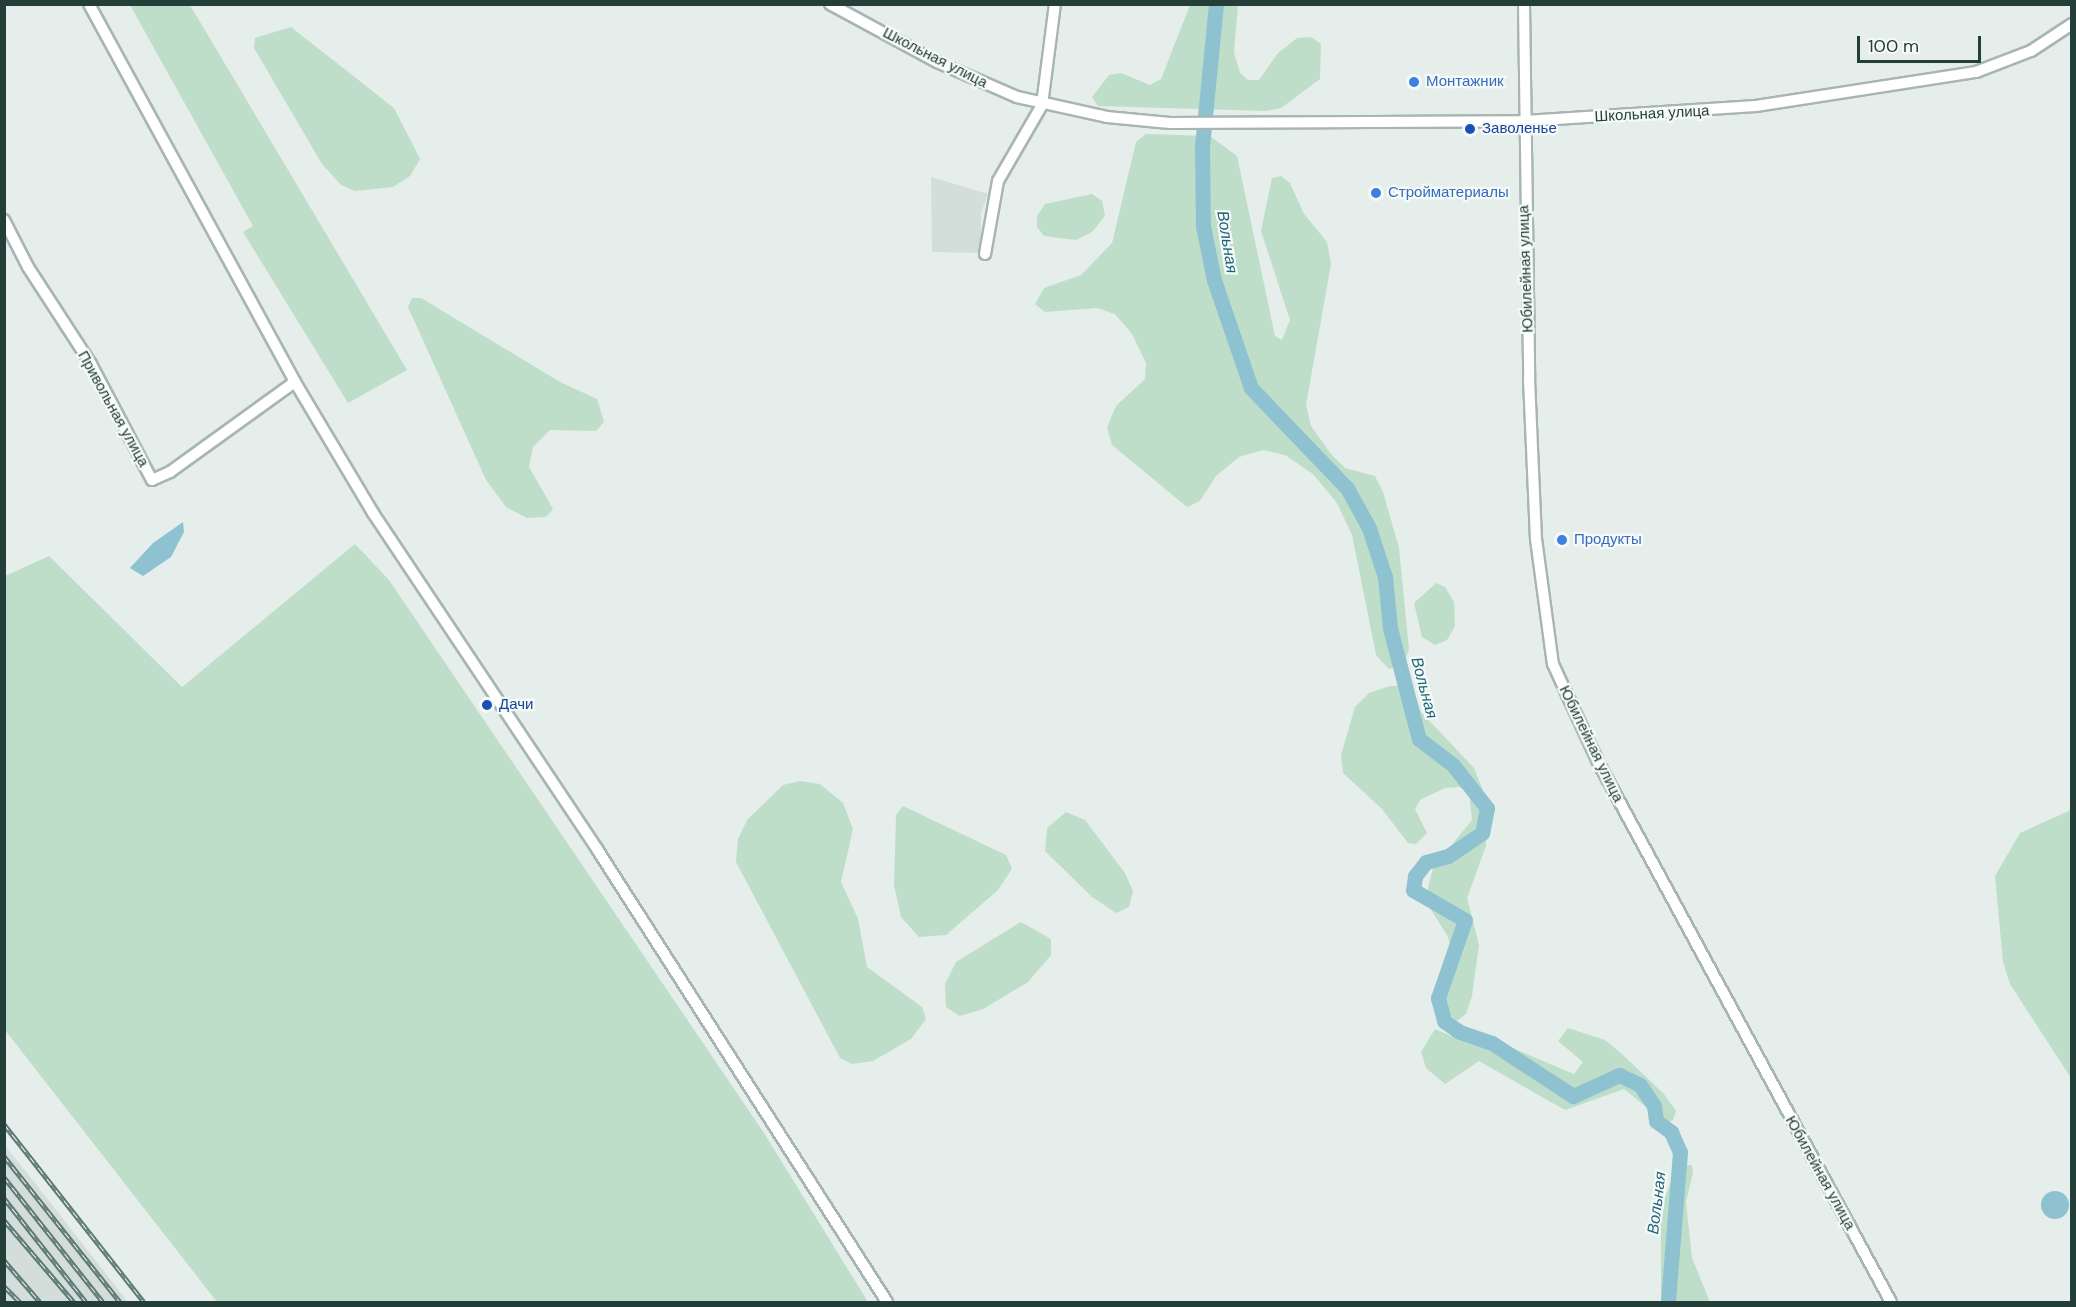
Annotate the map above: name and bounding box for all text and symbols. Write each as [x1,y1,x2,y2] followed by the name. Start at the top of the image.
[880,24,990,92] street label: Школьная улица
[1860,24,1984,62] scale bar
[1868,34,1919,58] text: 100 m
[1426,73,1504,91] place label: Монтажник
[1407,75,1421,89] marker: Монтажник
[1594,102,1710,126] street label: Школьная улица
[1482,120,1557,138] place label: Заволенье
[1463,122,1477,136] marker: Заволенье
[1388,184,1509,202] place label: Стройматериалы
[1369,186,1383,200] marker: Стройматериалы
[1515,205,1537,333] street label: Юбилейная улица
[1213,209,1241,275] water label: Вольная
[74,348,152,470] street label: Привольная улица
[1574,531,1642,549] place label: Продукты
[1555,533,1569,547] marker: Продукты
[1407,655,1441,721] water label: Вольная
[1555,683,1627,805] street label: Юбилейная улица
[499,696,533,714] place label: Дачи
[480,698,494,712] marker: Дачи
[1781,1113,1859,1233] street label: Юбилейная улица
[1644,1171,1670,1235] water label: Вольная

